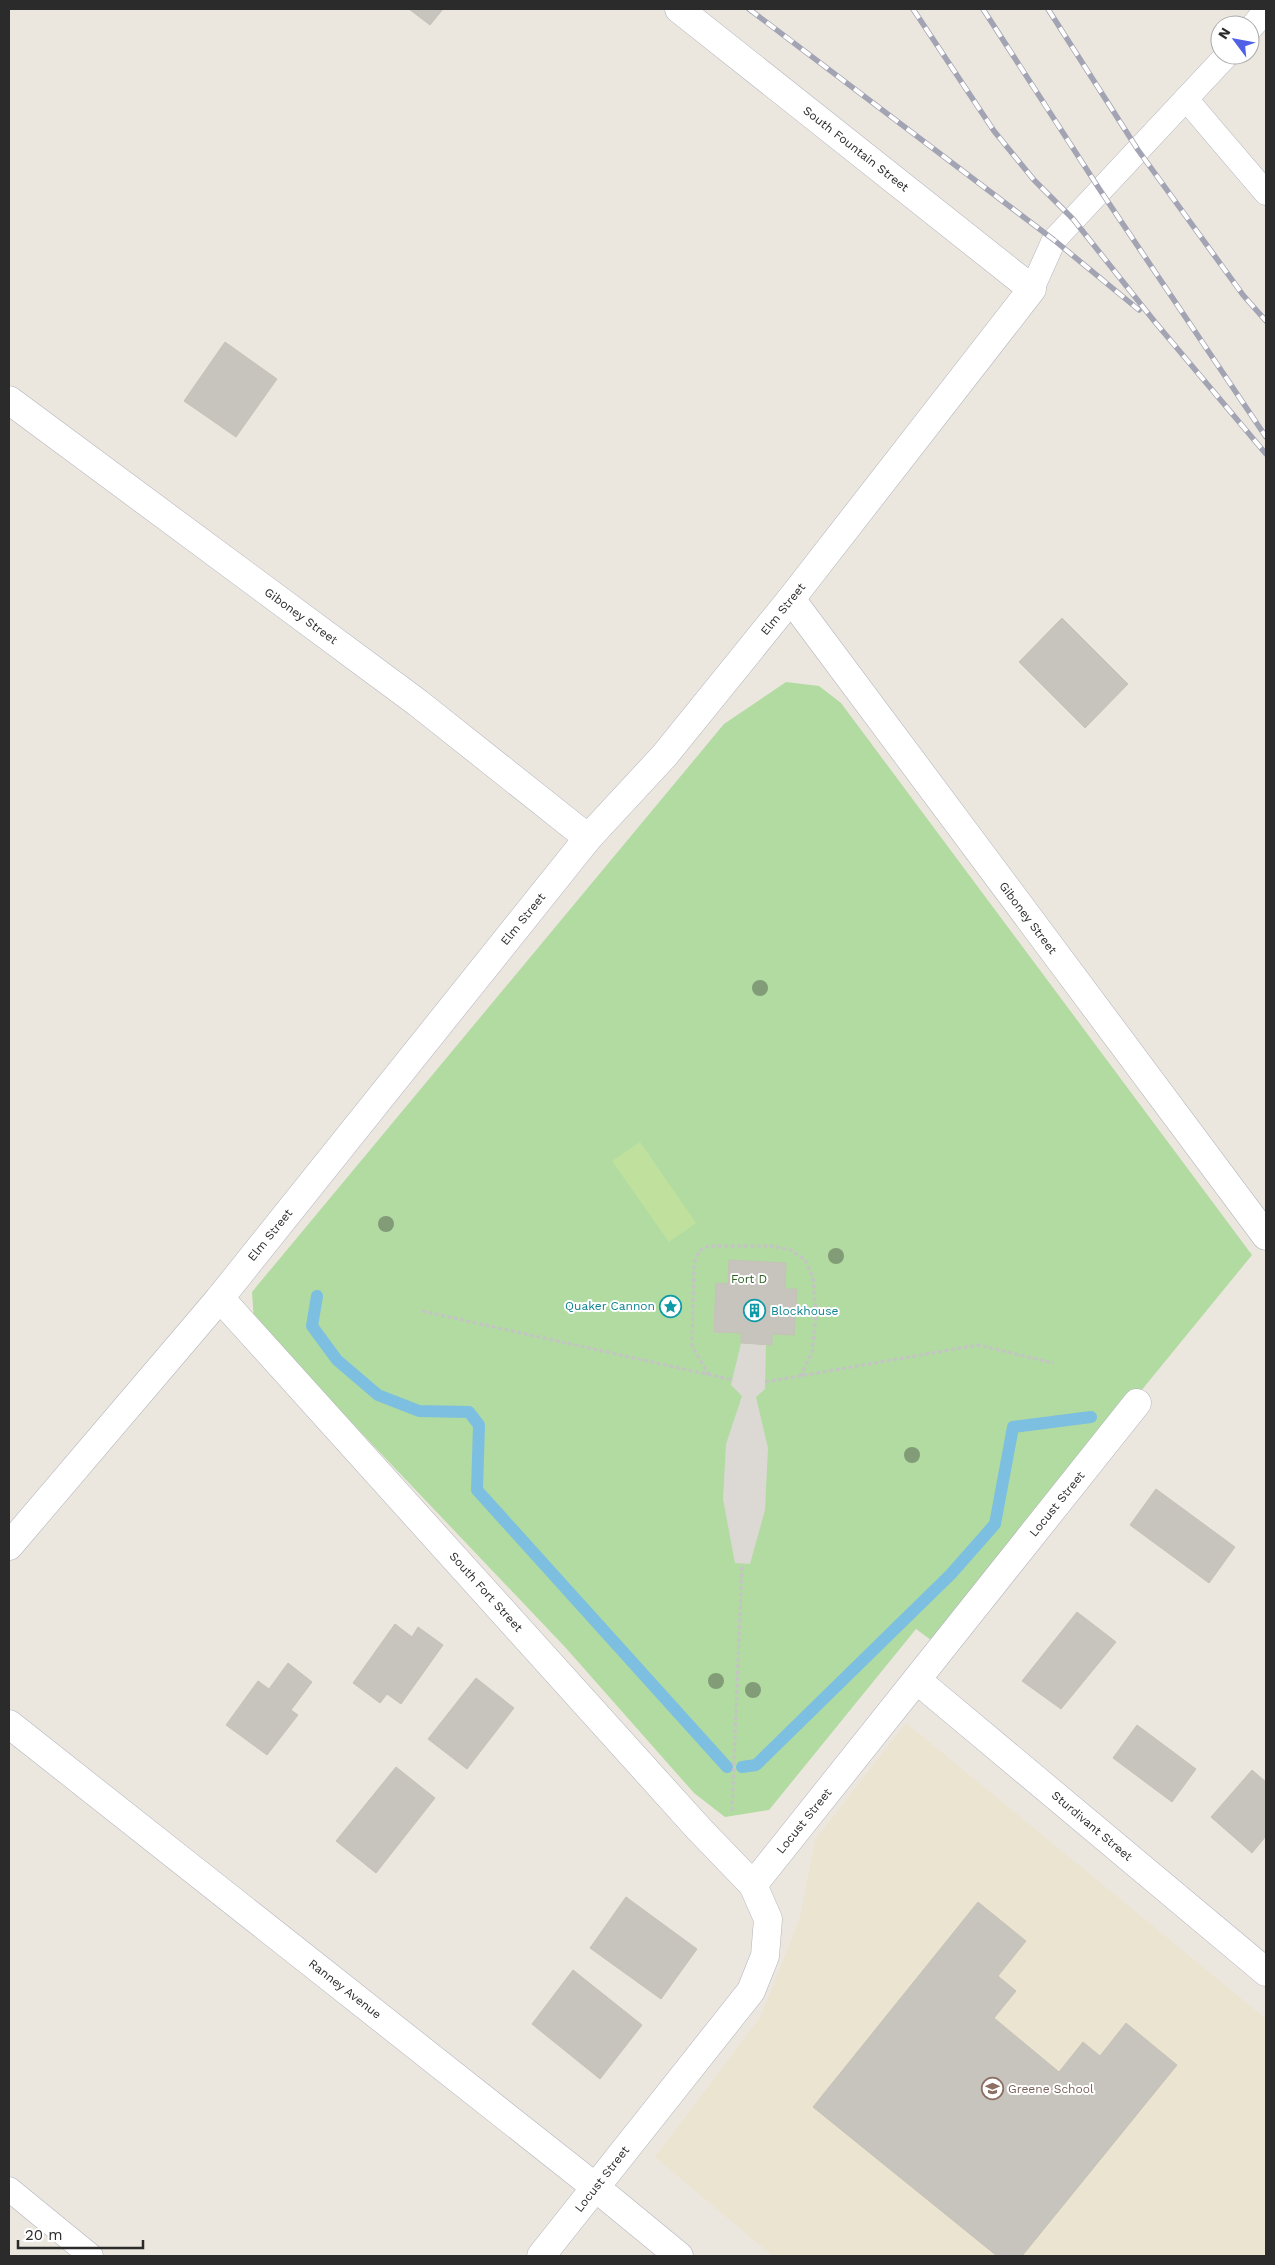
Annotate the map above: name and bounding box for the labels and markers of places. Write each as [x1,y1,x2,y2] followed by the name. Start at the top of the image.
[659,1294,683,1318] place icon: Quaker Cannon
[565,1299,655,1313] place label: Quaker Cannon
[743,1299,767,1323] building icon: Blockhouse
[771,1304,839,1318] place label: Blockhouse
[980,2077,1004,2101] school or university icon: Greene School
[1008,2082,1094,2096] place label: Greene School

